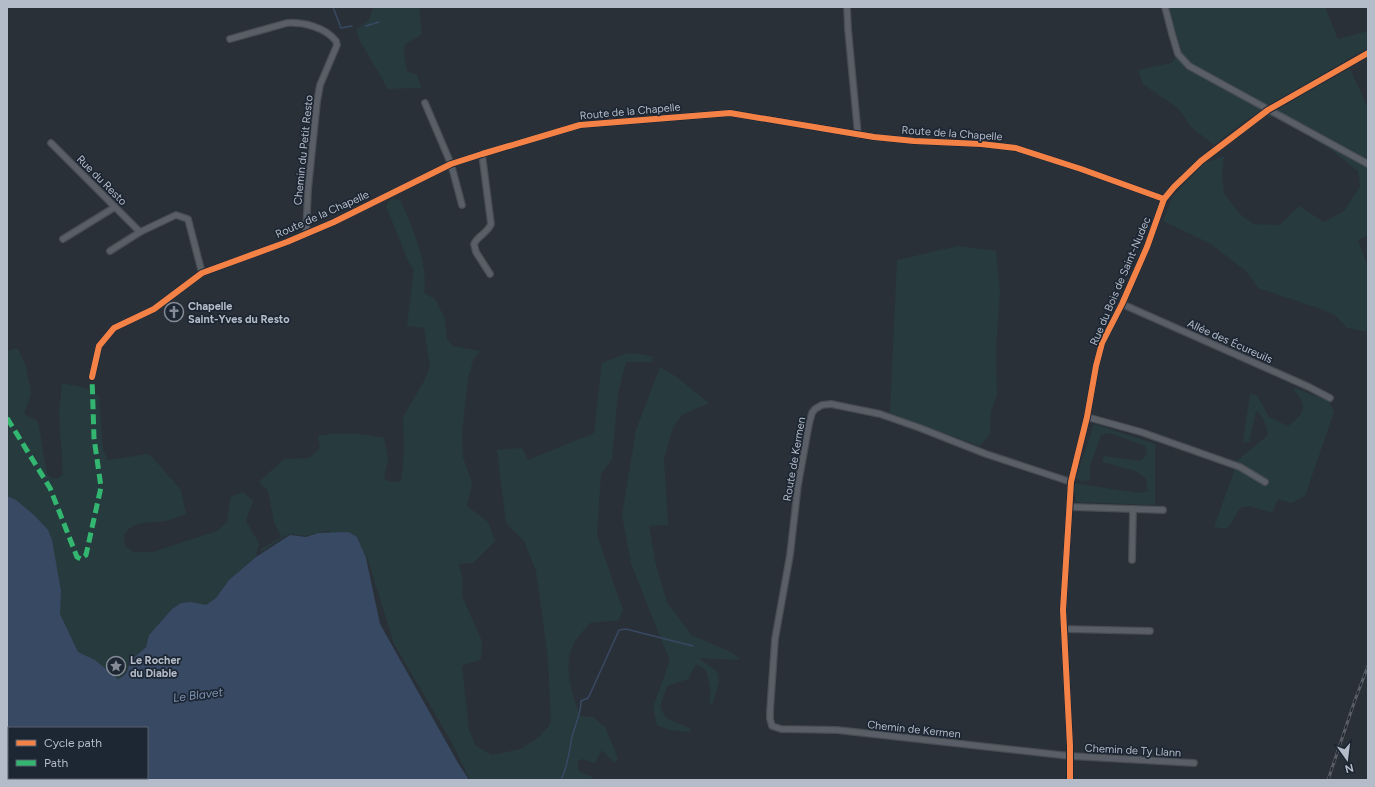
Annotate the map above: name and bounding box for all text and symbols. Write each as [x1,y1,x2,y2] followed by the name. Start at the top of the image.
[291,94,316,206] street label: Chemin du Petit Resto
[579,101,681,122] street label: Route de la Chapelle
[901,123,1003,144] street label: Route de la Chapelle
[74,153,129,208] street label: Rue du Resto
[273,188,371,241] street label: Route de la Chapelle
[1087,215,1154,348] street label: Rue du Bois de Saint-Nudec
[188,300,290,326] place label: Chapelle Saint-Yves du Resto
[163,301,185,323] church icon: Chapelle Saint-Yves du Resto
[1185,317,1274,366] street label: Allée des Écureuils
[781,416,808,502] street label: Route de Kermen
[130,654,181,680] place label: Le Rocher du Diable
[105,655,127,677] place icon: Le Rocher du Diable
[172,685,224,705] water label: Le Blavet
[867,718,961,741] street label: Chemin de Kermen
[8,727,148,779] legend
[44,736,102,750] text: Cycle path
[1327,739,1367,779] north arrow
[1084,741,1181,760] street label: Chemin de Ty Llann
[44,756,68,770] text: Path
[1344,761,1355,776] text: N

